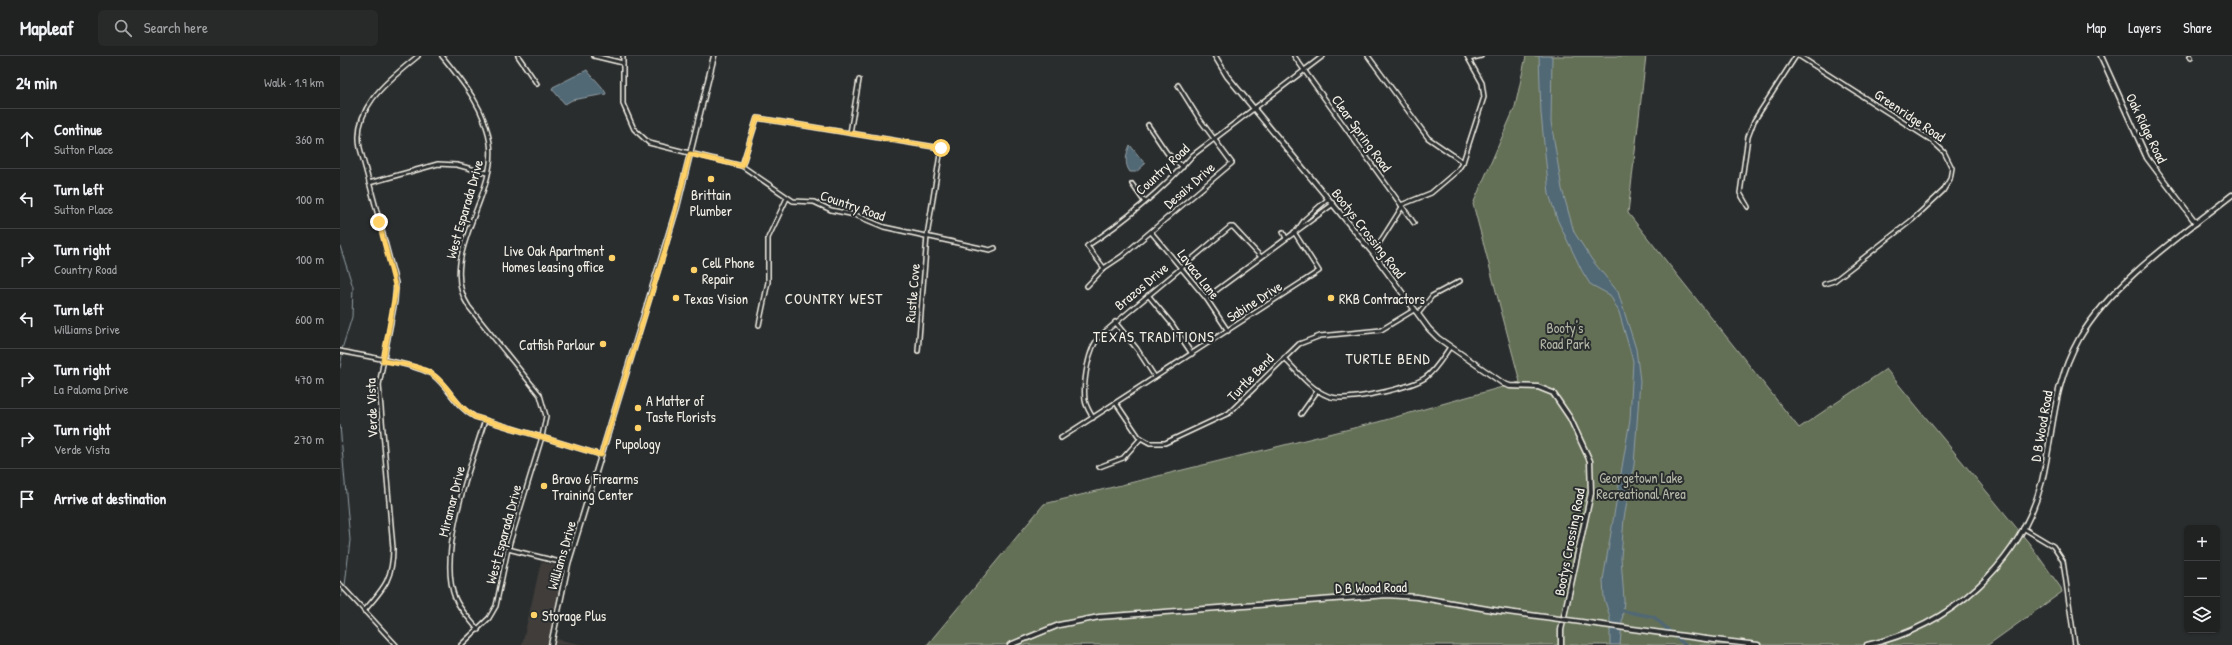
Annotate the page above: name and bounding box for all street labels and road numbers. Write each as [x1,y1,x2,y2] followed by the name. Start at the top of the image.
[1870,84,1950,147] street label: Greenridge Road
[2121,90,2172,167] street label: Oak Ridge Road
[1327,91,1397,176] street label: Clear Spring Road
[1131,139,1194,200] street label: Country Road
[441,157,488,261] street label: West Esparada Drive
[1159,157,1219,213] street label: Desaix Drive
[1327,184,1410,283] street label: Bootys Crossing Road
[818,185,889,226] street label: Country Road
[1173,245,1225,303] street label: Lavaca Lane
[1110,258,1172,314] street label: Brazos Drive
[900,262,924,323] street label: Rustle Cove
[1223,276,1286,326] street label: Sabine Drive
[1223,349,1278,405] street label: Turtle Bend
[360,377,382,438] street label: Verde Vista
[2025,389,2057,463] street label: D B Wood Road
[433,463,469,538] street label: Miramar Drive
[481,482,526,586] street label: West Esparada Drive
[1549,486,1590,598] street label: Bootys Crossing Road
[542,518,580,592] street label: Williams Drive
[1335,577,1408,597] street label: D B Wood Road

